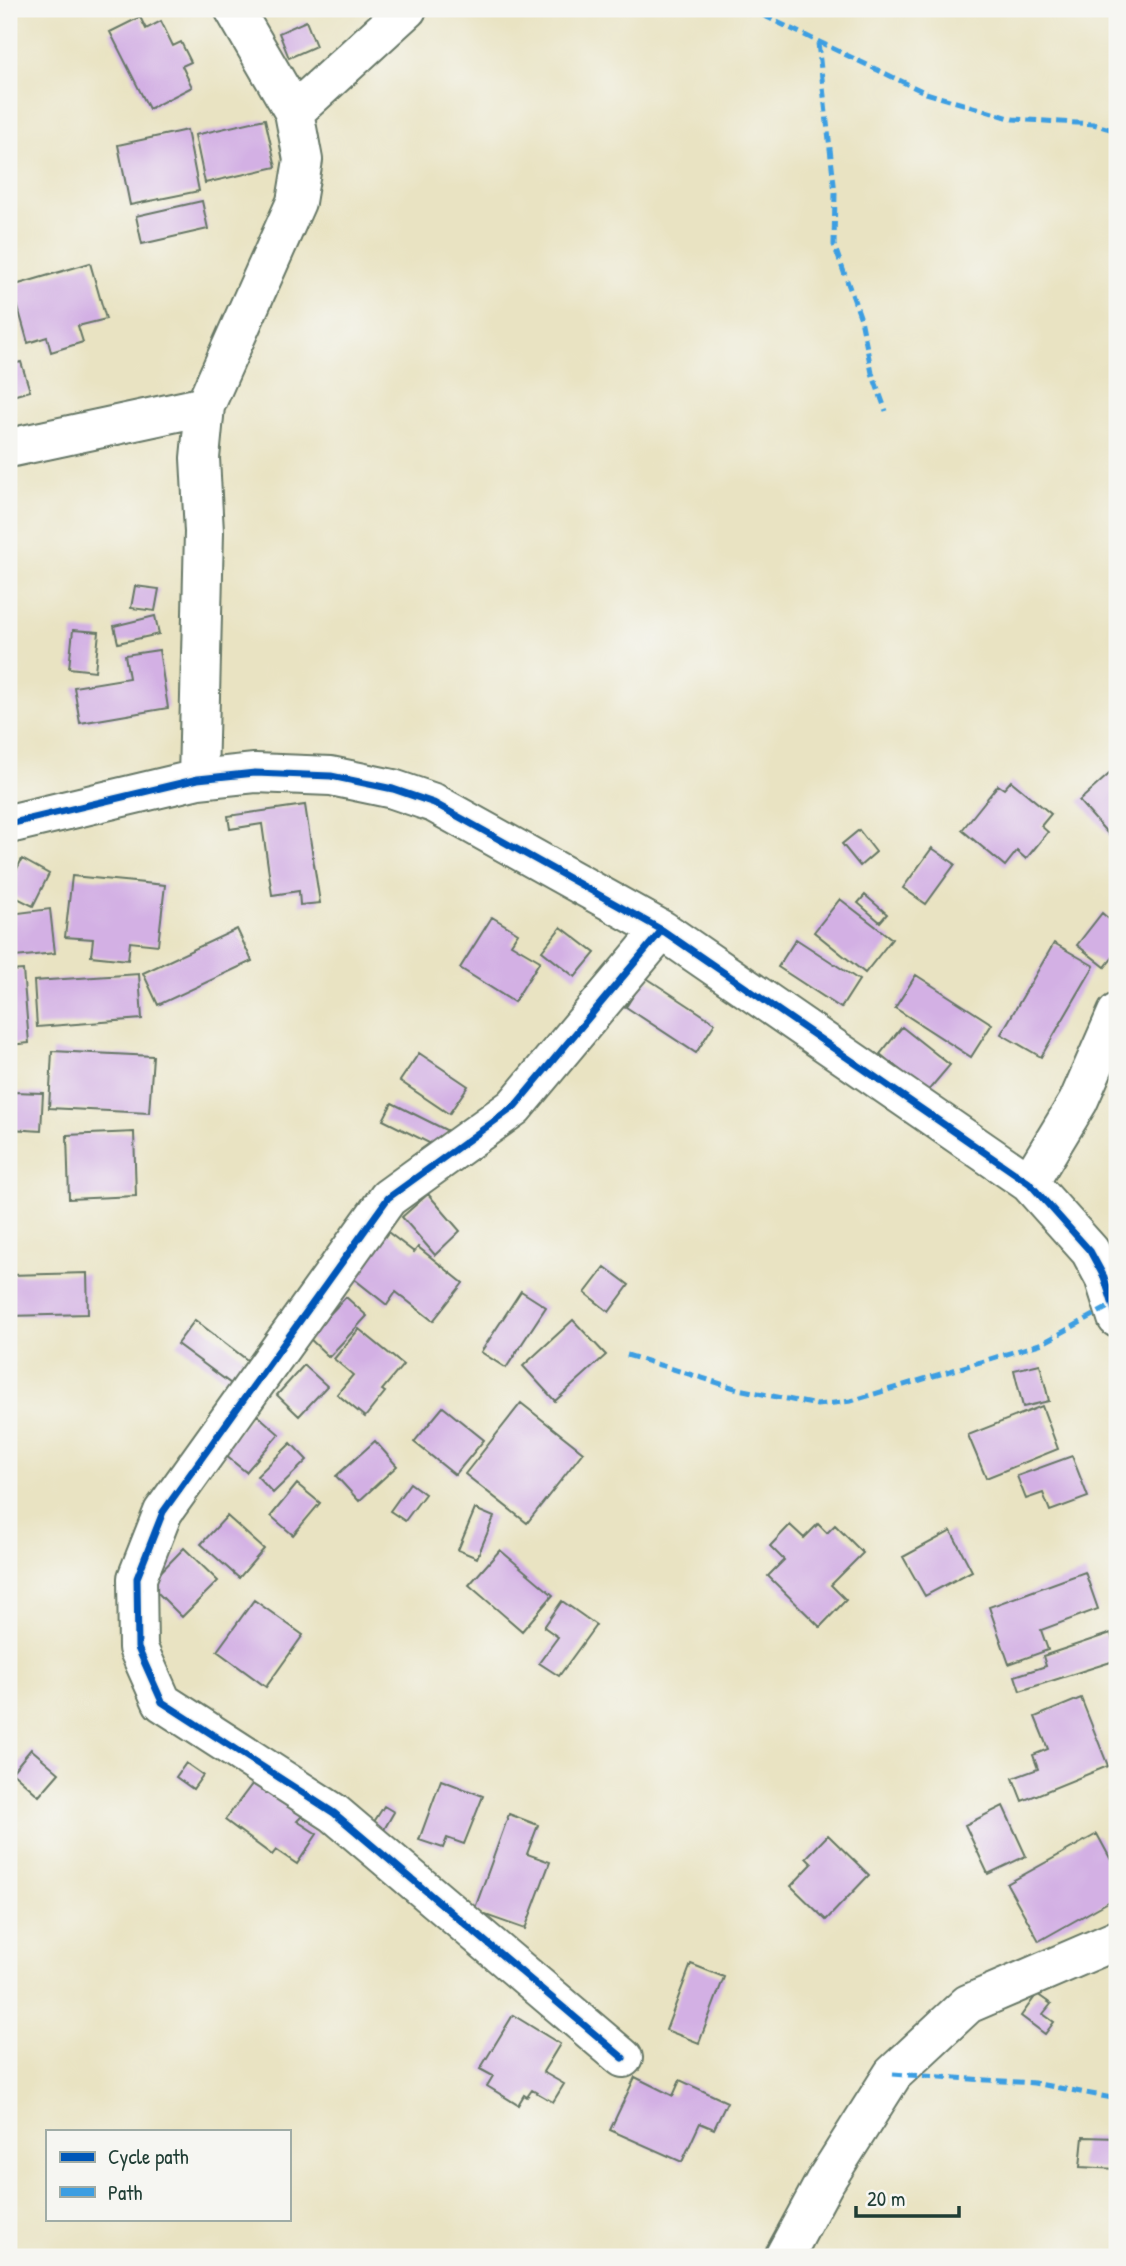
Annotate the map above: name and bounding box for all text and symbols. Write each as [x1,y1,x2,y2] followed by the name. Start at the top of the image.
[46,2130,290,2220] legend
[108,2142,189,2171] text: Cycle path
[856,2175,960,2219] scale bar
[108,2178,143,2207] text: Path
[867,2184,905,2213] text: 20 m

